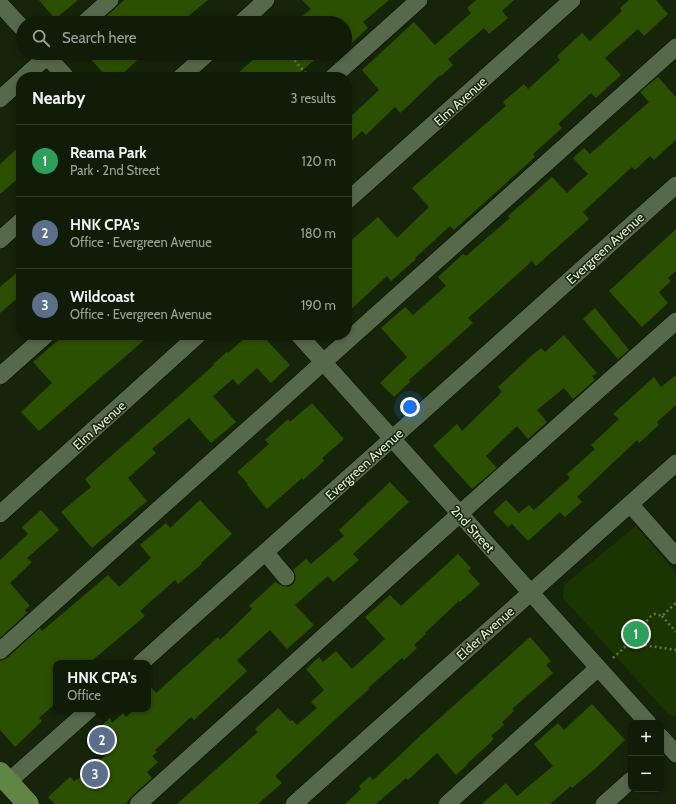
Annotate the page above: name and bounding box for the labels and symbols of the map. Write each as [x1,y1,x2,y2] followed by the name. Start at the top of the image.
[430,73,490,129] street label: Elm Avenue
[563,209,647,287] street label: Evergreen Avenue
[69,397,129,453] street label: Elm Avenue
[400,397,420,417] your location
[322,425,406,503] street label: Evergreen Avenue
[448,502,499,556] street label: 2nd Street
[453,603,517,663] street label: Elder Avenue
[623,619,649,649] pin: 1
[89,725,115,755] pin: 2
[82,759,108,789] pin: 3

